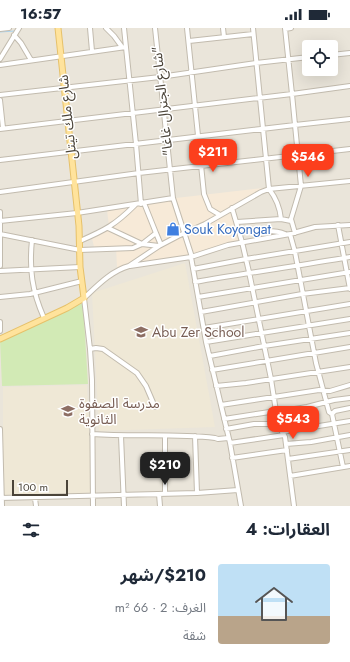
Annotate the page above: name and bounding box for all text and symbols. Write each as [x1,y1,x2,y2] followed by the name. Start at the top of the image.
[20,3,61,25] text: 16:57
[302,40,338,76] map controls
[302,40,338,76] button: locate
[146,45,179,157] street label: "شارع الجنرال غاغا"
[53,74,82,160] street label: شارع ملك تيتل
[189,139,237,173] pin: $211
[198,142,228,161] text: $211
[284,144,332,178] pin: $546
[291,147,325,166] text: $546
[184,219,272,239] place label: Souk Koyongat
[165,221,181,237] shop icon: Souk Koyongat
[152,322,244,342] place label: Abu Zer School
[133,324,149,340] school or university icon: Abu Zer School
[79,393,160,429] place label: مدرسة الصفوة الثانوية
[60,403,76,419] school or university icon: مدرسة الصفوة الثانوية
[269,406,317,440] pin: $543
[276,409,310,428] text: $543
[141,452,189,486] pin: $210
[149,455,181,474] text: $210
[12,478,68,497] scale bar
[18,479,48,495] text: 100 m
[246,517,330,541] text: العقارات: 4
[20,519,42,541] icon: filters
[121,563,206,587] text: $210/شهر
[250,580,298,628] icon: home
[115,598,206,617] text: الغرف: 2 · 66 m²
[183,626,206,645] text: شقة

